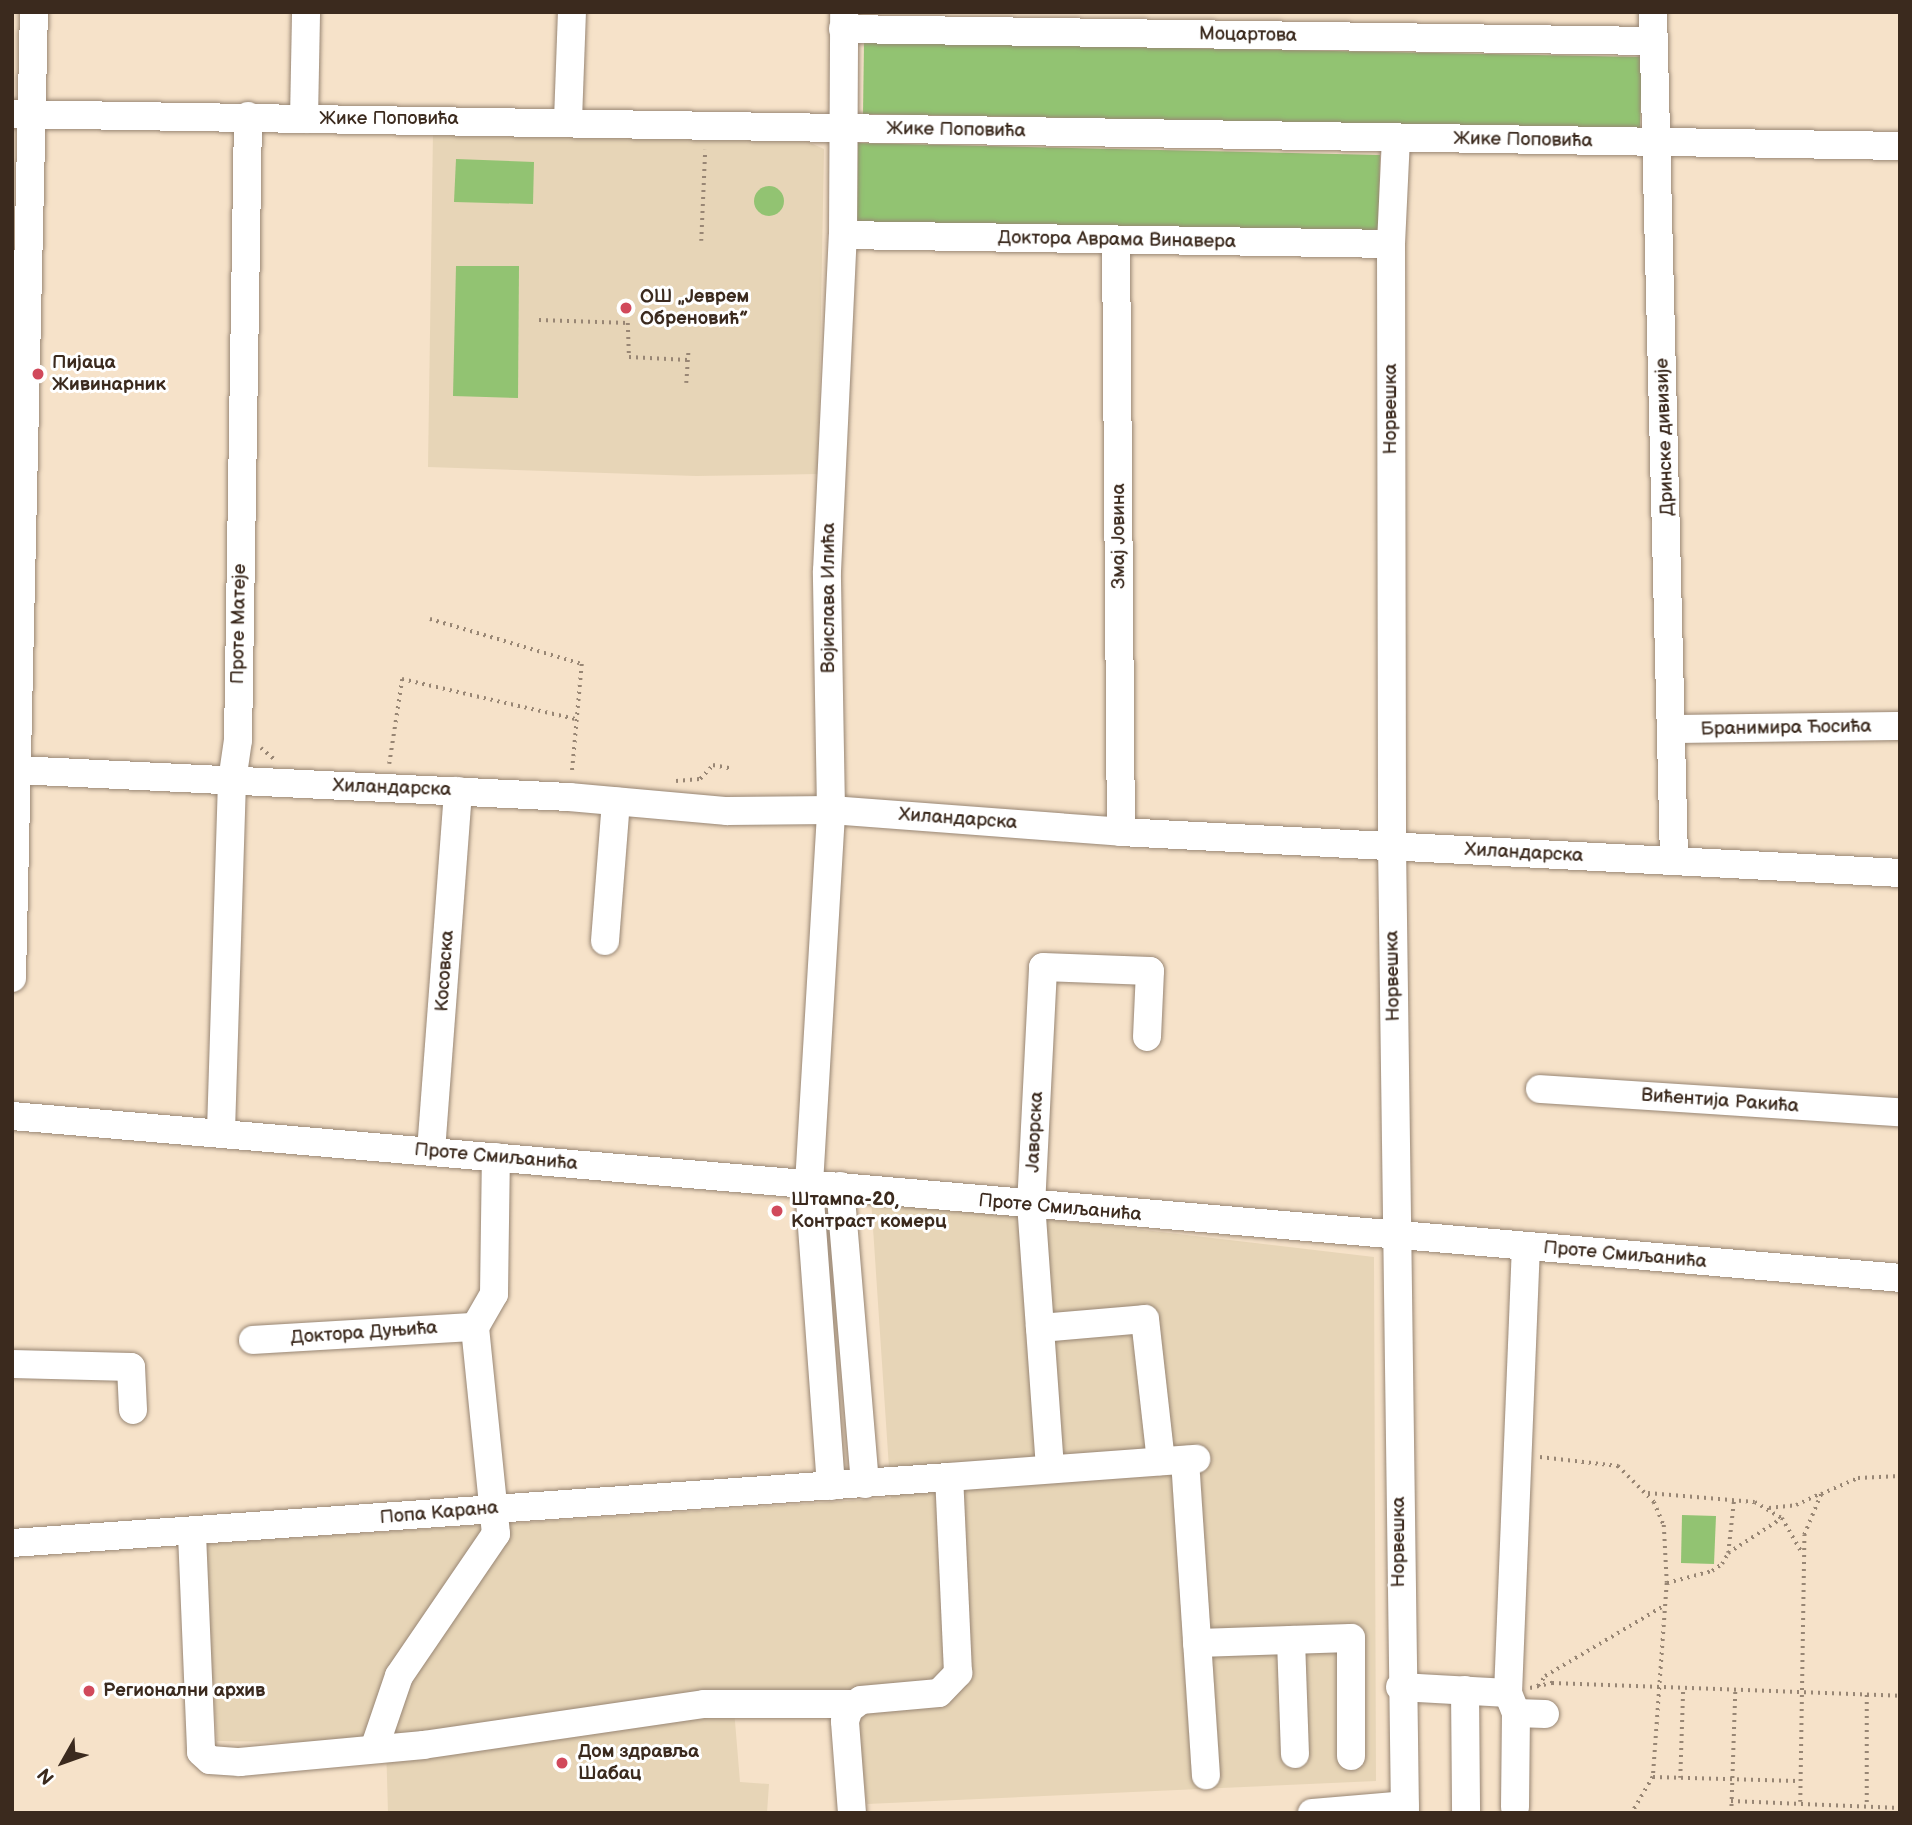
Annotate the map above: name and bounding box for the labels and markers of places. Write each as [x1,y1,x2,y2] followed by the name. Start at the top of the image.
[640,286,749,330] place label: ОШ „Јеврем Обреновић”
[618,300,634,316] marker: ОШ „Јеврем Обреновић”
[52,352,166,396] place label: Пијаца Живинарник
[30,366,46,382] marker: Пијаца Живинарник
[791,1189,947,1233] place label: Штампа-20, Контраст комерц
[769,1203,785,1219] marker: Штампа-20, Контраст комерц
[103,1680,265,1702] place label: Регионални архив
[81,1683,97,1699] marker: Регионални архив
[578,1741,699,1785] place label: Дом здравља Шабац
[552,1753,572,1773] marker: Дом здравља Шабац

